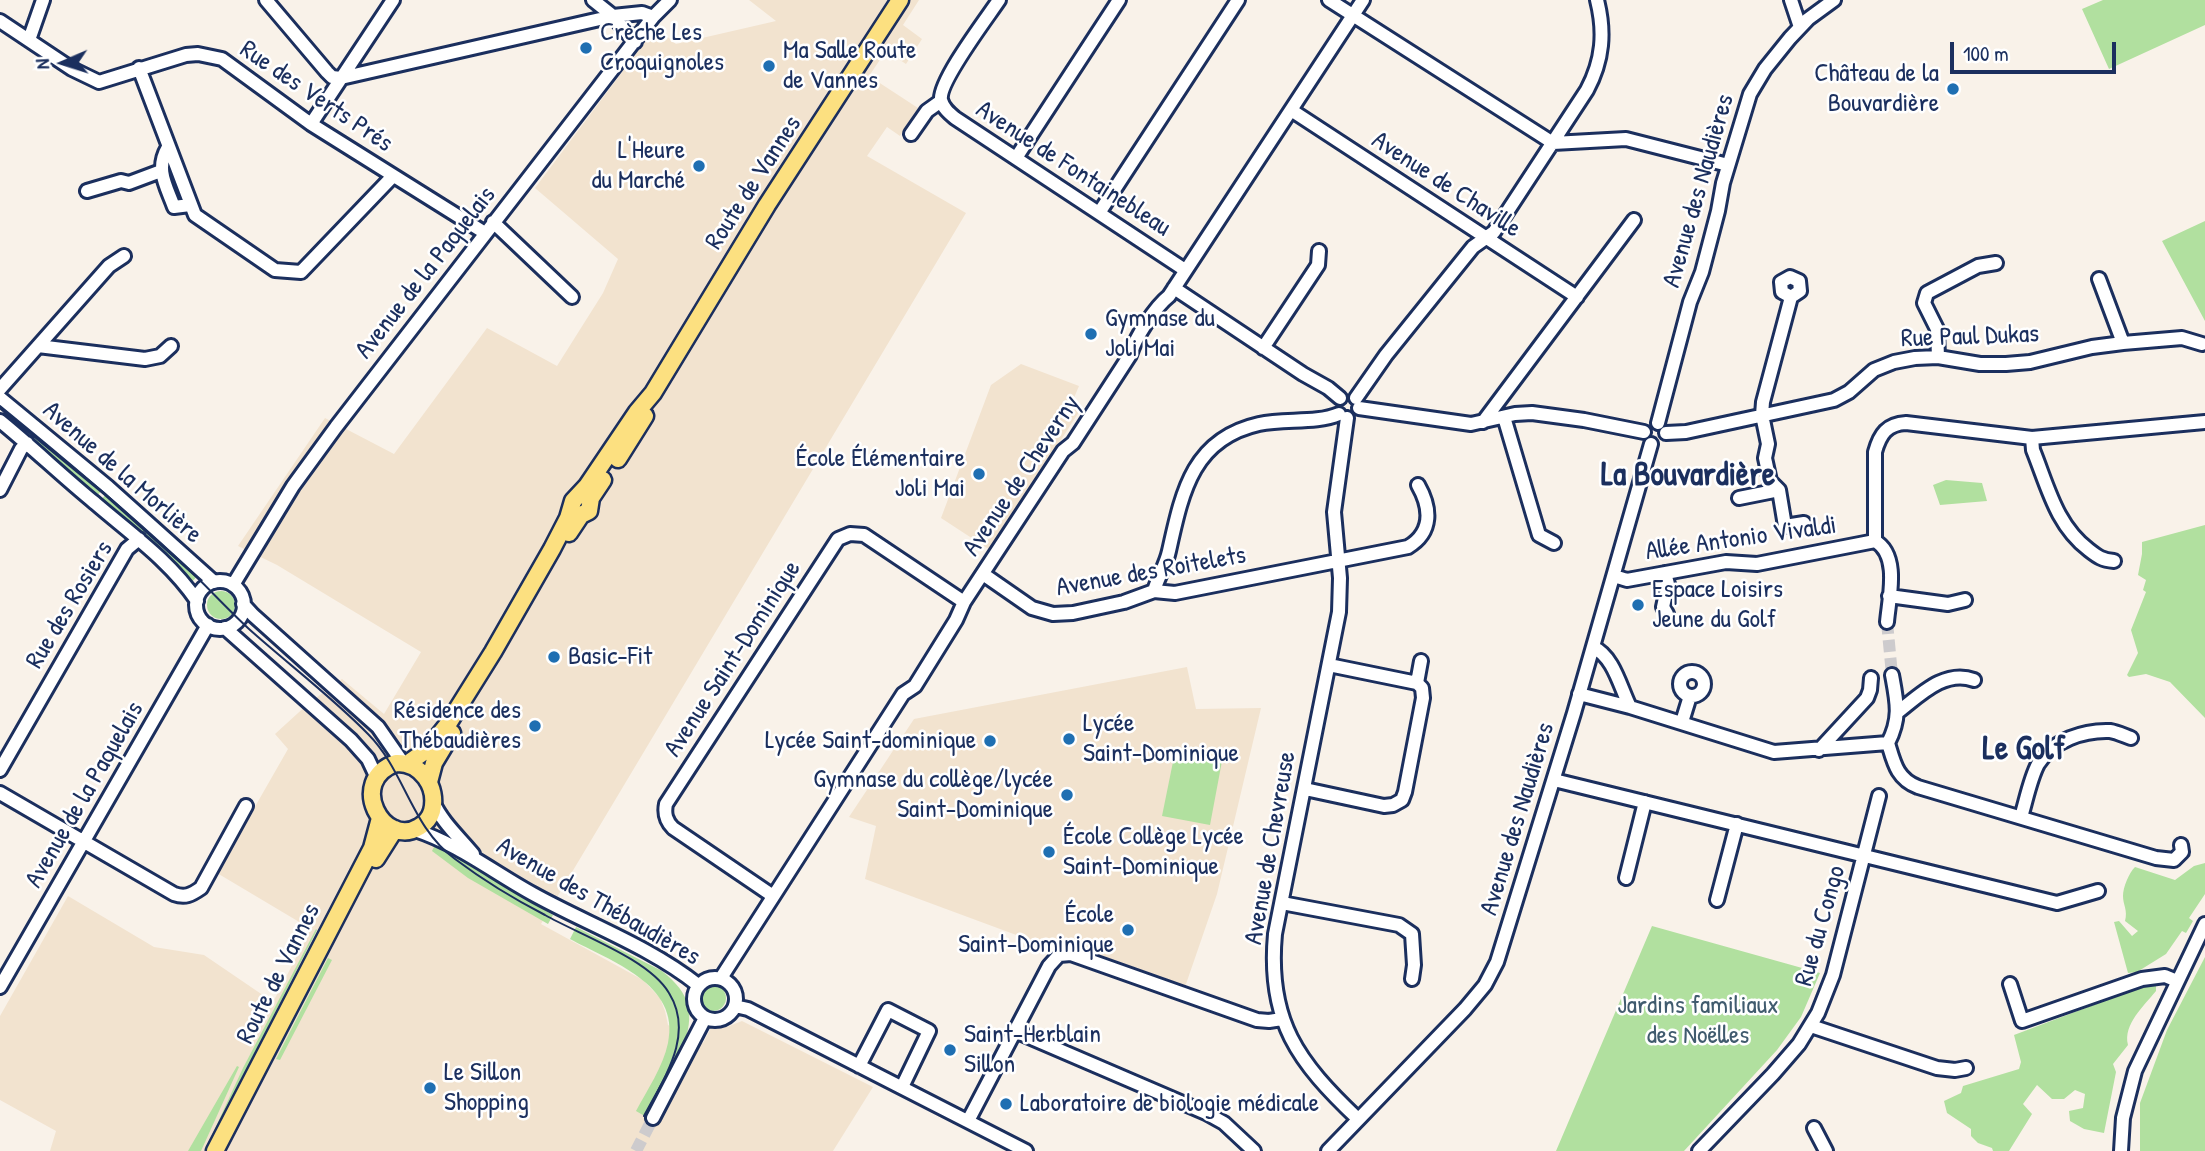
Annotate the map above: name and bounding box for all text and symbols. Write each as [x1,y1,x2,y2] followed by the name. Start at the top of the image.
[600,17,724,78] place label: Crèche Les Croquignoles
[28,28,98,98] north arrow
[1953,28,2119,72] scale bar
[234,34,398,160] street label: Rue des Verts Prés
[783,35,916,96] place label: Ma Salle Route de Vannes
[1963,39,2009,68] text: 100 m
[578,40,594,56] marker: Crèche Les Croquignoles
[29,58,55,70] text: N
[761,58,777,74] marker: Ma Salle Route de Vannes
[1814,58,1939,119] place label: Château de la Bouvardière
[1945,81,1961,97] marker: Château de la Bouvardière
[1657,91,1741,291] street label: Avenue des Naudières
[970,94,1176,244] street label: Avenue de Fontainebleau
[699,110,809,256] street label: Route de Vannes
[1366,125,1526,245] street label: Avenue de Chaville
[591,135,685,196] place label: L'Heure du Marché
[691,158,707,174] marker: L'Heure du Marché
[349,181,503,365] street label: Avenue de la Paquelais
[1105,303,1215,364] place label: Gymnase du Joli Mai
[1900,319,2040,355] street label: Rue Paul Dukas
[1083,326,1099,342] marker: Gymnase du Joli Mai
[957,390,1087,562] street label: Avenue de Cheverny
[36,395,208,551] street label: Avenue de la Morlière
[796,443,965,504] place label: École Élémentaire Joli Mai
[1601,456,1775,496] district label: La Bouvardière
[971,466,987,482] marker: École Élémentaire Joli Mai
[1644,510,1838,568] street label: Allée Antonio Vivaldi
[20,535,120,675] street label: Rue des Rosiers
[1054,540,1248,604] street label: Avenue des Roitelets
[658,555,808,763] street label: Avenue Saint-Dominique
[1652,574,1783,636] place label: Espace Loisirs Jeune du Golf
[1630,597,1646,613] marker: Espace Loisirs Jeune du Golf
[568,641,652,673] place label: Basic-Fit
[546,649,562,665] marker: Basic-Fit
[394,695,521,756] place label: Résidence des Thébaudières
[19,696,151,894] street label: Avenue de la Paquelais
[1083,708,1239,770] place label: Lycée Saint-Dominique
[527,718,543,734] marker: Résidence des Thébaudières
[1474,719,1562,919] street label: Avenue des Naudières
[765,725,976,757] place label: Lycée Saint-dominique
[1983,730,2065,770] district label: Le Golf
[1061,731,1077,747] marker: Lycée Saint-Dominique
[982,733,998,749] marker: Lycée Saint-dominique
[1239,749,1303,947] street label: Avenue de Chevreuse
[813,764,1053,826] place label: Gymnase du collège/lycée Saint-Dominique
[1059,787,1075,803] marker: Gymnase du collège/lycée Saint-Dominique
[1063,821,1244,882] place label: École Collège Lycée Saint-Dominique
[491,831,705,973] street label: Avenue des Thébaudières
[1041,844,1057,860] marker: École Collège Lycée Saint-Dominique
[1789,862,1853,990] street label: Rue du Congo
[230,899,328,1049] street label: Route de Vannes
[958,899,1114,960] place label: École Saint-Dominique
[1120,922,1136,938] marker: École Saint-Dominique
[1617,990,1779,1052] park label: Jardins familiaux des Noëlles
[964,1019,1101,1080] place label: Saint-Herblain Sillon
[942,1042,958,1058] marker: Saint-Herblain Sillon
[444,1057,529,1118] place label: Le Sillon Shopping
[422,1080,438,1096] marker: Le Sillon Shopping
[1020,1088,1319,1120] place label: Laboratoire de biologie médicale
[998,1096,1014,1112] marker: Laboratoire de biologie médicale

